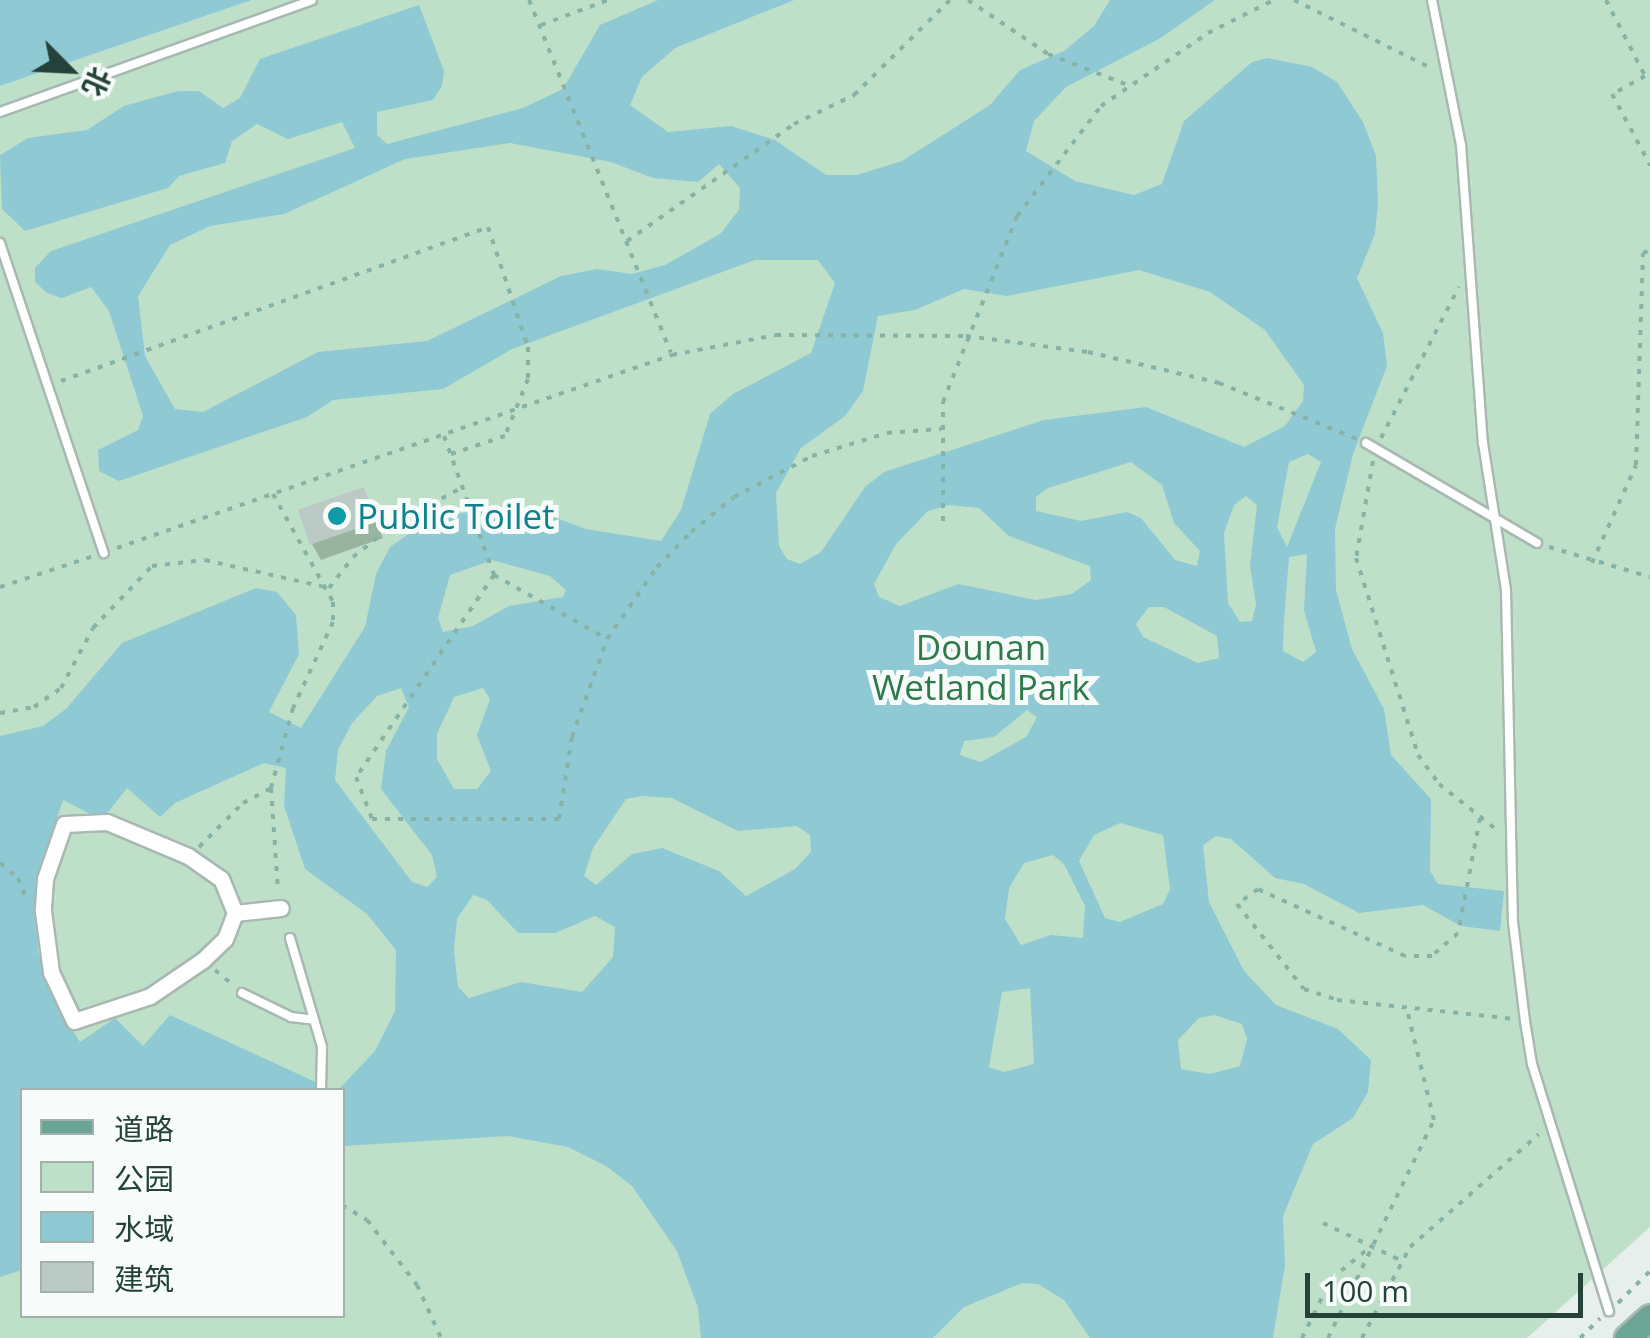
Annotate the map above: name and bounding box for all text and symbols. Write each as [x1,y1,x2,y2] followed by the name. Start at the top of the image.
[20,20,120,120] north arrow
[74,62,120,103] text: 北
[357,495,555,537] place label: Public Toilet
[326,505,348,527] marker: Public Toilet
[872,626,1090,708] park label: Dounan Wetland Park
[20,1088,345,1318] legend
[114,1108,174,1149] text: 道路
[114,1158,174,1199] text: 公园
[114,1208,174,1249] text: 水域
[1310,1253,1588,1315] scale bar
[114,1258,174,1299] text: 建筑
[1322,1270,1409,1311] text: 100 m

